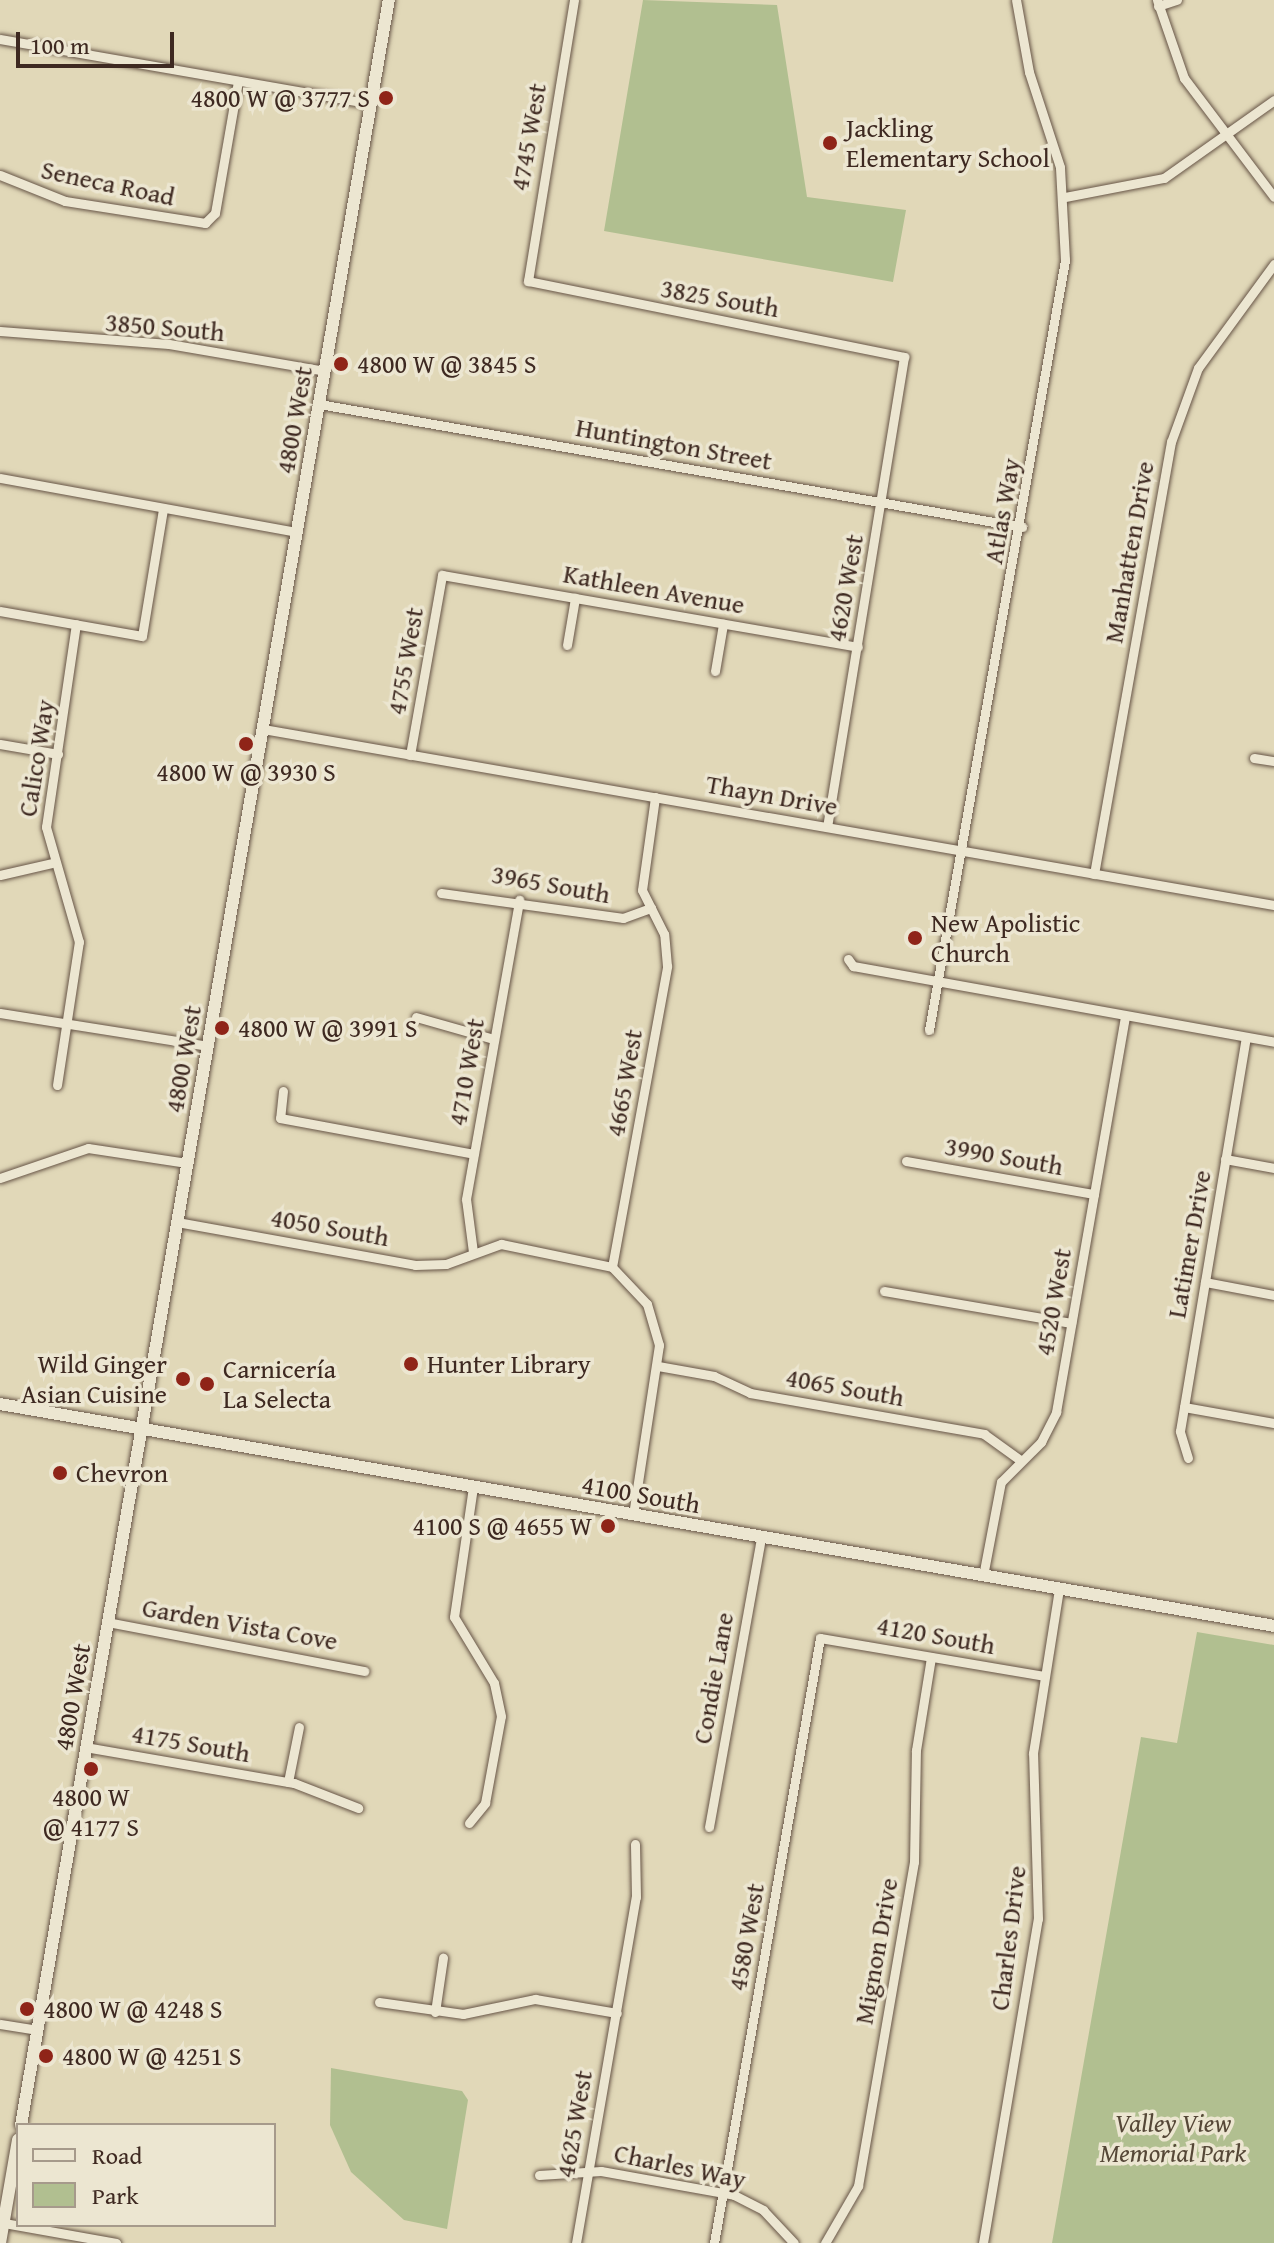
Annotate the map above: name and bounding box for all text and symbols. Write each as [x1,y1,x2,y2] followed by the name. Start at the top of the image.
[20,16,178,66] scale bar
[30,28,90,63] text: 100 m
[503,81,553,193] street label: 4745 West
[191,82,370,114] place label: 4800 W @ 3777 S
[377,89,395,107] marker: 4800 W @ 3777 S
[846,112,1050,174] place label: Jackling Elementary School
[821,134,839,152] marker: Jackling Elementary School
[38,154,178,212] street label: Seneca Road
[658,272,782,324] street label: 3825 South
[104,306,226,348] street label: 3850 South
[357,348,536,380] place label: 4800 W @ 3845 S
[332,355,350,373] marker: 4800 W @ 3845 S
[269,364,319,476] street label: 4800 West
[574,411,774,477] street label: Huntington Street
[977,456,1027,566] street label: Atlas Way
[1098,459,1160,645] street label: Manhatten Drive
[820,532,870,644] street label: 4620 West
[561,558,747,620] street label: Kathleen Avenue
[380,605,430,717] street label: 4755 West
[11,697,61,819] street label: Calico Way
[237,735,255,753] marker: 4800 W @ 3930 S
[156,756,336,788] place label: 4800 W @ 3930 S
[704,768,840,822] street label: Thayn Drive
[489,858,613,910] street label: 3965 South
[931,907,1080,968] place label: New Apolistic Church
[906,929,924,947] marker: New Apolistic Church
[158,1003,208,1115] street label: 4800 West
[238,1012,417,1044] place label: 4800 W @ 3991 S
[441,1016,491,1128] street label: 4710 West
[213,1019,231,1037] marker: 4800 W @ 3991 S
[599,1027,649,1139] street label: 4665 West
[942,1130,1066,1182] street label: 3990 South
[1161,1168,1217,1320] street label: Latimer Drive
[268,1201,392,1253] street label: 4050 South
[1028,1246,1078,1358] street label: 4520 West
[21,1348,167,1410] place label: Wild Ginger Asian Cuisine
[427,1348,591,1380] place label: Hunter Library
[223,1353,336,1414] place label: Carnicería La Selecta
[402,1355,420,1373] marker: Hunter Library
[783,1361,907,1413] street label: 4065 South
[174,1370,192,1388] marker: Wild Ginger Asian Cuisine
[198,1375,216,1393] marker: Carnicería La Selecta
[76,1457,168,1489] place label: Chevron
[51,1464,69,1482] marker: Chevron
[579,1468,703,1520] street label: 4100 South
[413,1510,592,1542] place label: 4100 S @ 4655 W
[599,1517,617,1535] marker: 4100 S @ 4655 W
[140,1591,340,1657] street label: Garden Vista Cove
[874,1609,998,1661] street label: 4120 South
[686,1610,740,1746] street label: Condie Lane
[47,1641,97,1753] street label: 4800 West
[129,1717,253,1769] street label: 4175 South
[82,1760,100,1778] marker: 4800 W @ 4177 S
[43,1781,139,1842] place label: 4800 W @ 4177 S
[984,1864,1032,2012] street label: Charles Drive
[848,1875,904,2027] street label: Mignon Drive
[721,1881,771,1993] street label: 4580 West
[43,1993,222,2025] place label: 4800 W @ 4248 S
[18,2000,36,2018] marker: 4800 W @ 4248 S
[62,2040,241,2072] place label: 4800 W @ 4251 S
[37,2047,55,2065] marker: 4800 W @ 4251 S
[549,2068,599,2180] street label: 4625 West
[1100,2107,1246,2168] park label: Valley View Memorial Park
[16,2123,276,2227] legend
[611,2137,749,2195] street label: Charles Way
[92,2138,142,2173] text: Road
[92,2178,138,2213] text: Park

